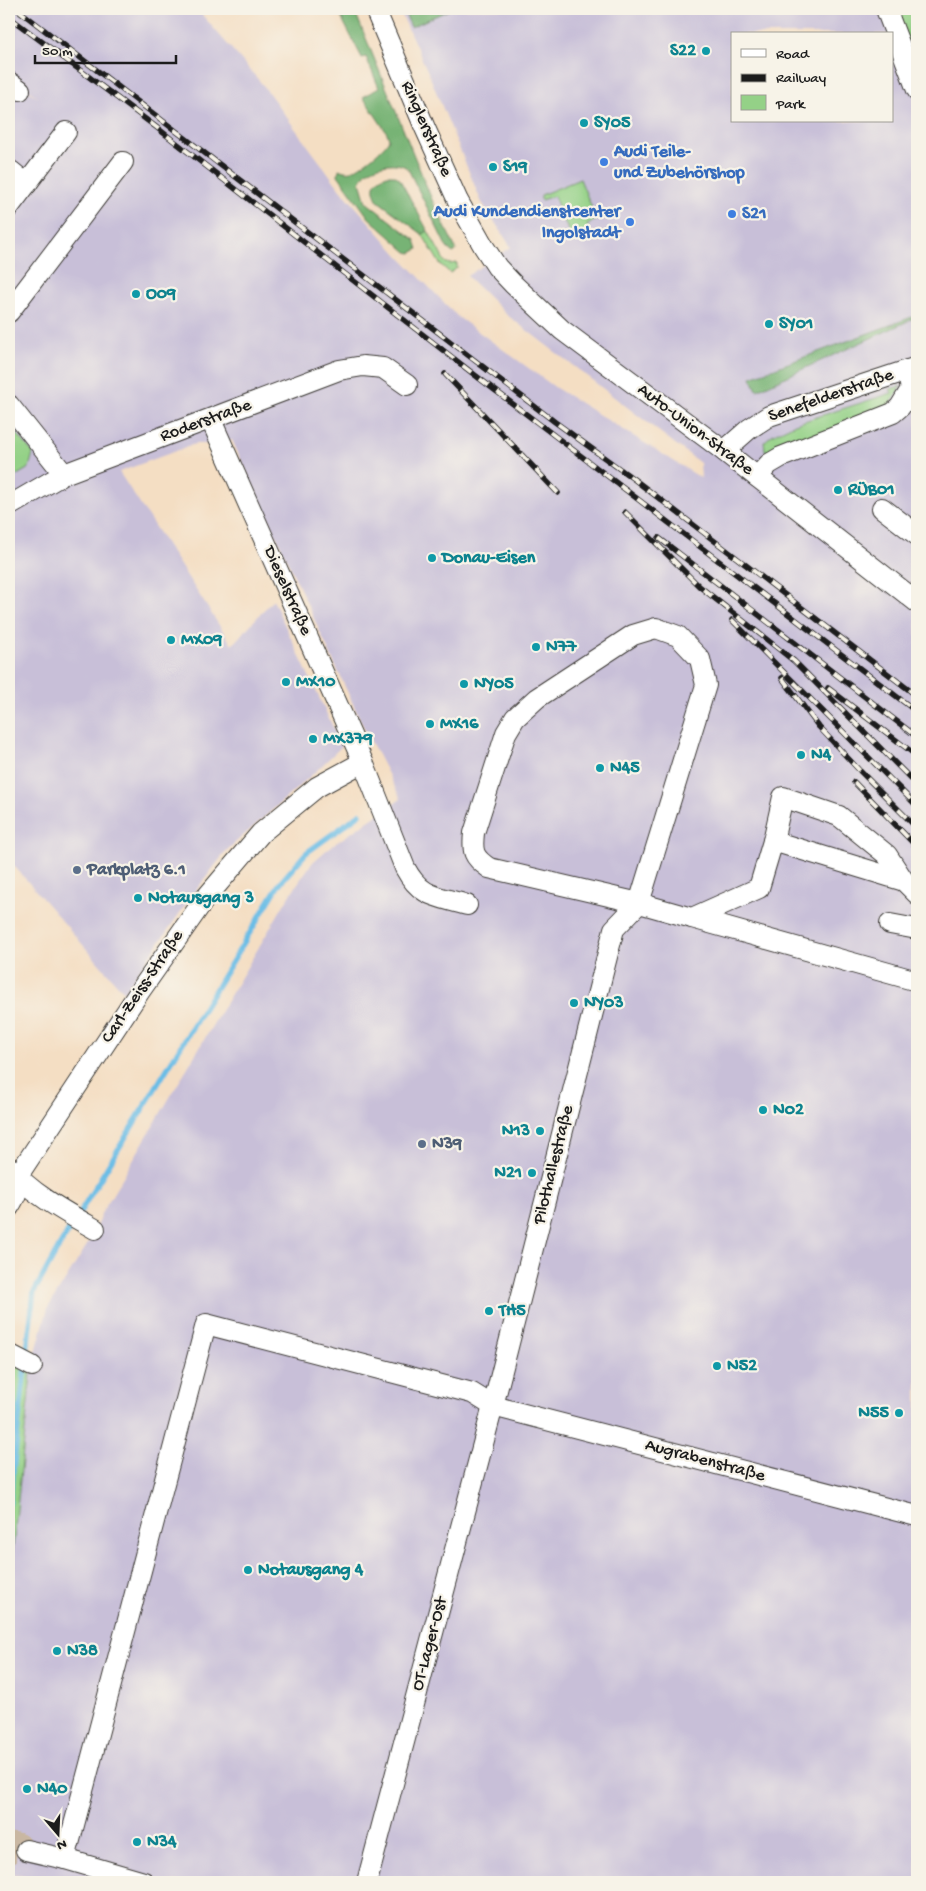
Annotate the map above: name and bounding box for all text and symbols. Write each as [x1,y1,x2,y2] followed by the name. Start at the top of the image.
[35,32,176,64] scale bar
[731,32,894,122] legend
[670,41,696,62] place label: S22
[42,43,73,61] text: 50 m
[700,45,712,57] marker: S22
[776,46,810,64] text: Road
[776,70,827,88] text: Railway
[396,78,457,181] street label: Ringlerstraße
[775,96,806,114] text: Park
[594,113,631,134] place label: SY05
[578,117,590,129] marker: SY05
[613,142,745,184] place label: Audi Teile- und Zubehörshop
[598,156,610,168] marker: Audi Teile- und Zubehörshop
[503,157,528,178] place label: S19
[487,161,499,173] marker: S19
[433,202,623,244] place label: Audi Kundendienstcenter Ingolstadt
[742,204,766,225] place label: S21
[726,208,738,220] marker: S21
[624,216,636,228] marker: Audi Kundendienstcenter Ingolstadt
[146,284,176,305] place label: O09
[130,288,142,300] marker: O09
[779,314,813,335] place label: SY01
[763,318,775,330] marker: SY01
[766,365,897,427] street label: Senefelderstraße
[633,379,758,481] street label: Auto-Union-Straße
[158,395,255,447] street label: Roderstraße
[847,480,895,501] place label: RÜB01
[832,484,844,496] marker: RÜB01
[258,542,316,639] street label: Dieselstraße
[440,548,536,569] place label: Donau-Eisen
[426,552,438,564] marker: Donau-Eisen
[181,630,222,651] place label: MX09
[165,634,177,646] marker: MX09
[546,637,578,658] place label: N77
[530,641,542,653] marker: N77
[296,672,336,693] place label: MX10
[474,674,514,695] place label: NY05
[280,676,292,688] marker: MX10
[458,678,470,690] marker: NY05
[440,714,479,735] place label: MX16
[424,718,436,730] marker: MX16
[323,729,373,750] place label: MX379
[307,733,319,745] marker: MX379
[811,745,832,766] place label: N4
[795,749,807,761] marker: N4
[610,758,640,779] place label: N45
[594,762,606,774] marker: N45
[86,860,186,881] place label: Parkplatz 6.1
[71,864,83,876] marker: Parkplatz 6.1
[148,888,254,909] place label: Notausgang 3
[132,892,144,904] marker: Notausgang 3
[97,926,189,1047] street label: Carl-Zeiss-Straße
[584,993,624,1014] place label: NY03
[568,997,580,1009] marker: NY03
[773,1100,804,1121] place label: N02
[529,1103,579,1228] street label: Pilothallestraße
[757,1104,769,1116] marker: N02
[502,1121,530,1142] place label: N13
[534,1125,546,1137] marker: N13
[432,1134,462,1155] place label: N39
[416,1138,428,1150] marker: N39
[494,1163,522,1184] place label: N21
[526,1167,538,1179] marker: N21
[497,1301,526,1322] place label: TH5
[483,1305,495,1317] marker: TH5
[727,1356,757,1377] place label: N52
[711,1360,723,1372] marker: N52
[858,1403,890,1424] place label: N55
[893,1407,905,1419] marker: N55
[643,1435,768,1487] street label: Augrabenstraße
[258,1560,364,1581] place label: Notausgang 4
[242,1564,254,1576] marker: Notausgang 4
[407,1593,453,1693] street label: OT-Lager-Ost
[67,1641,98,1662] place label: N38
[51,1645,63,1657] marker: N38
[37,1779,68,1800] place label: N40
[21,1783,33,1795] marker: N40
[32,1808,82,1858] north arrow
[147,1832,177,1853] place label: N34
[54,1834,69,1853] text: N
[131,1836,143,1848] marker: N34

